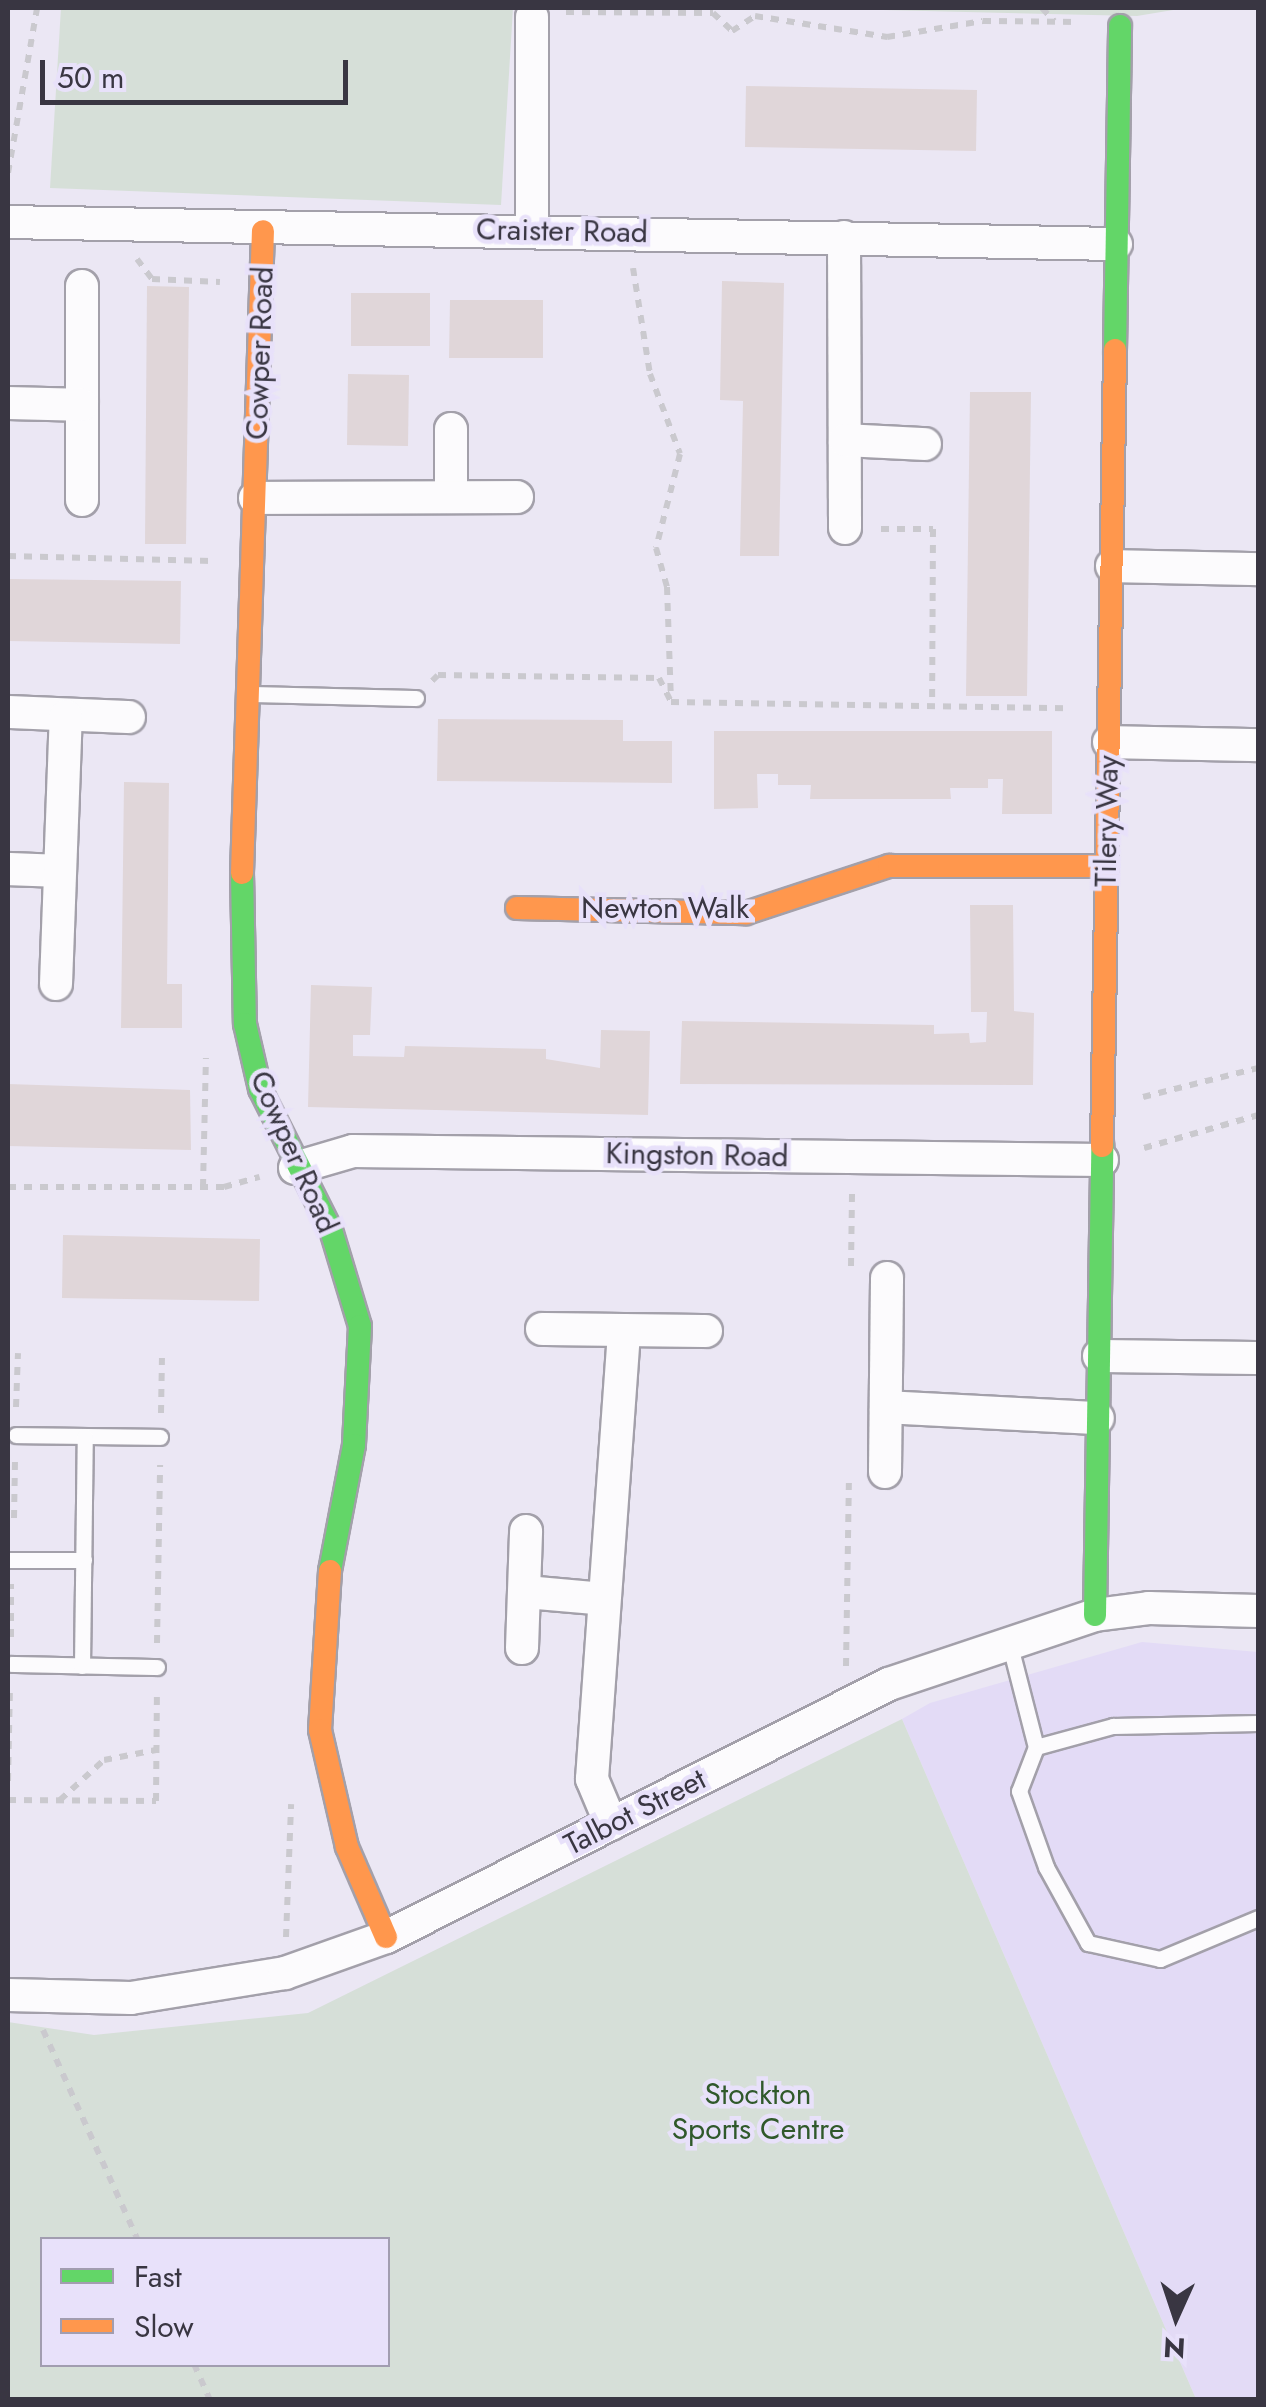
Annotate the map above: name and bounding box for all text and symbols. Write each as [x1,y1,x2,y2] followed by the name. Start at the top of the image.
[45,40,352,102] scale bar
[57,56,124,99] text: 50 m
[476,212,648,250] street label: Craister Road
[239,266,281,440] street label: Cowper Road
[1088,755,1126,887] street label: Tilery Way
[581,890,749,926] street label: Newton Walk
[242,1065,346,1239] street label: Cowper Road
[605,1135,789,1175] street label: Kingston Road
[558,1761,712,1863] street label: Talbot Street
[672,2076,844,2146] park label: Stockton Sports Centre
[40,2237,390,2367] legend
[134,2255,182,2298] text: Fast
[1126,2267,1226,2367] north arrow
[134,2305,194,2348] text: Slow
[1162,2326,1187,2369] text: N

